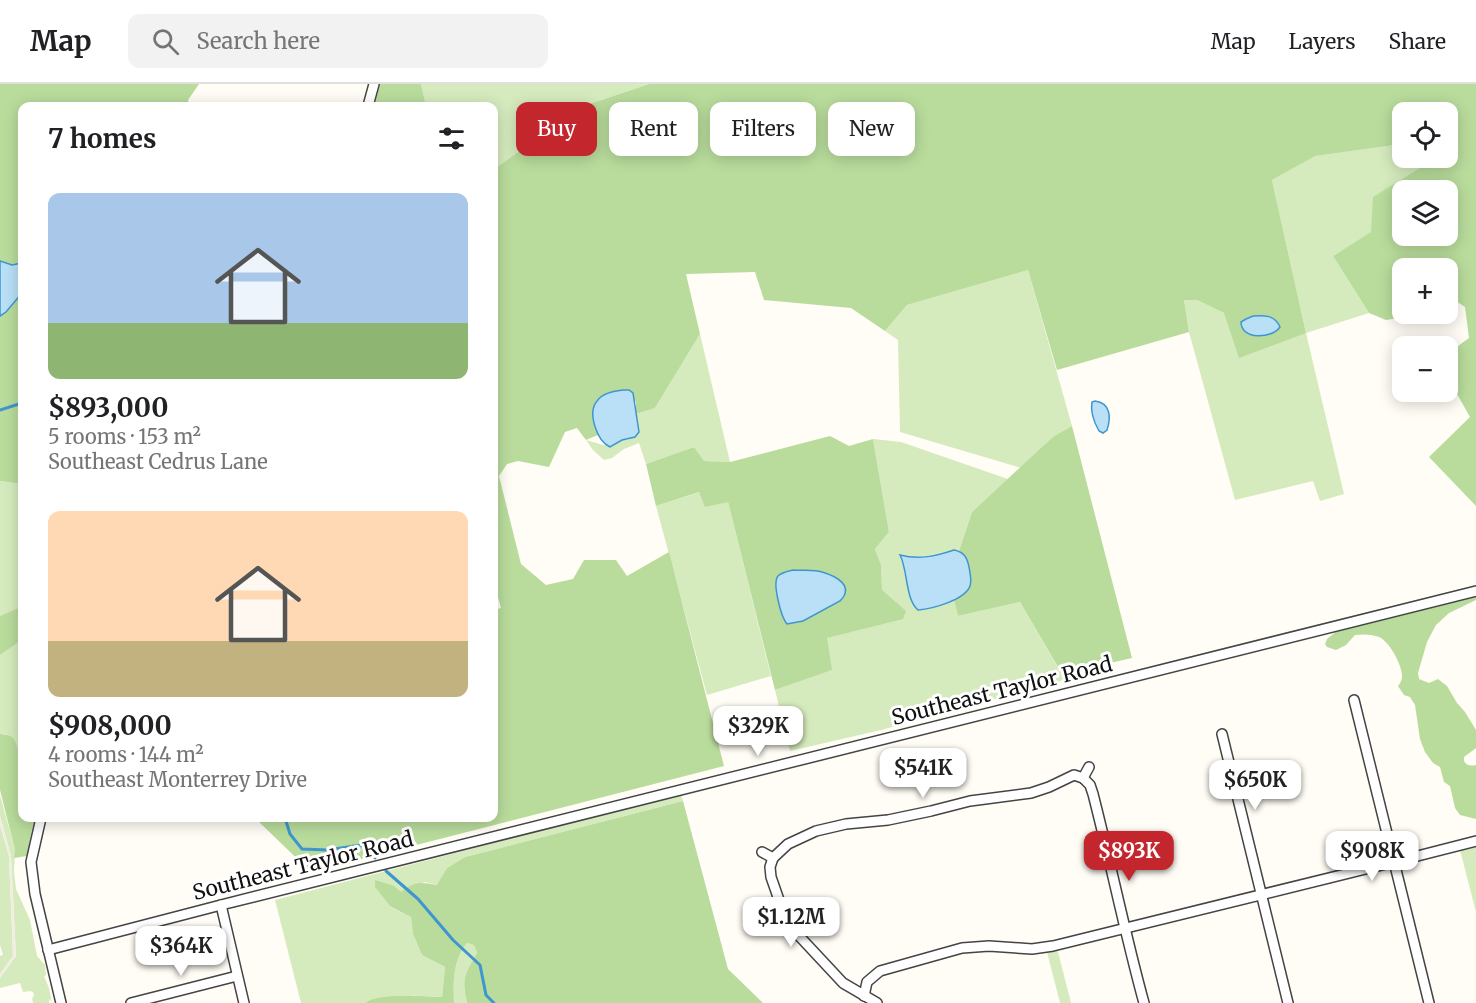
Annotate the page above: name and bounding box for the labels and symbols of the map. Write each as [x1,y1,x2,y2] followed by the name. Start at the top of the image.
[889,650,1115,731] street label: Southeast Taylor Road
[716,706,800,757] pin: $329K
[881,748,965,799] pin: $541K
[1213,760,1297,811] pin: $650K
[190,825,416,906] street label: Southeast Taylor Road
[1087,831,1171,882] pin: $893K
[1330,831,1414,882] pin: $908K
[742,897,840,948] pin: $1.12M
[139,926,223,977] pin: $364K

